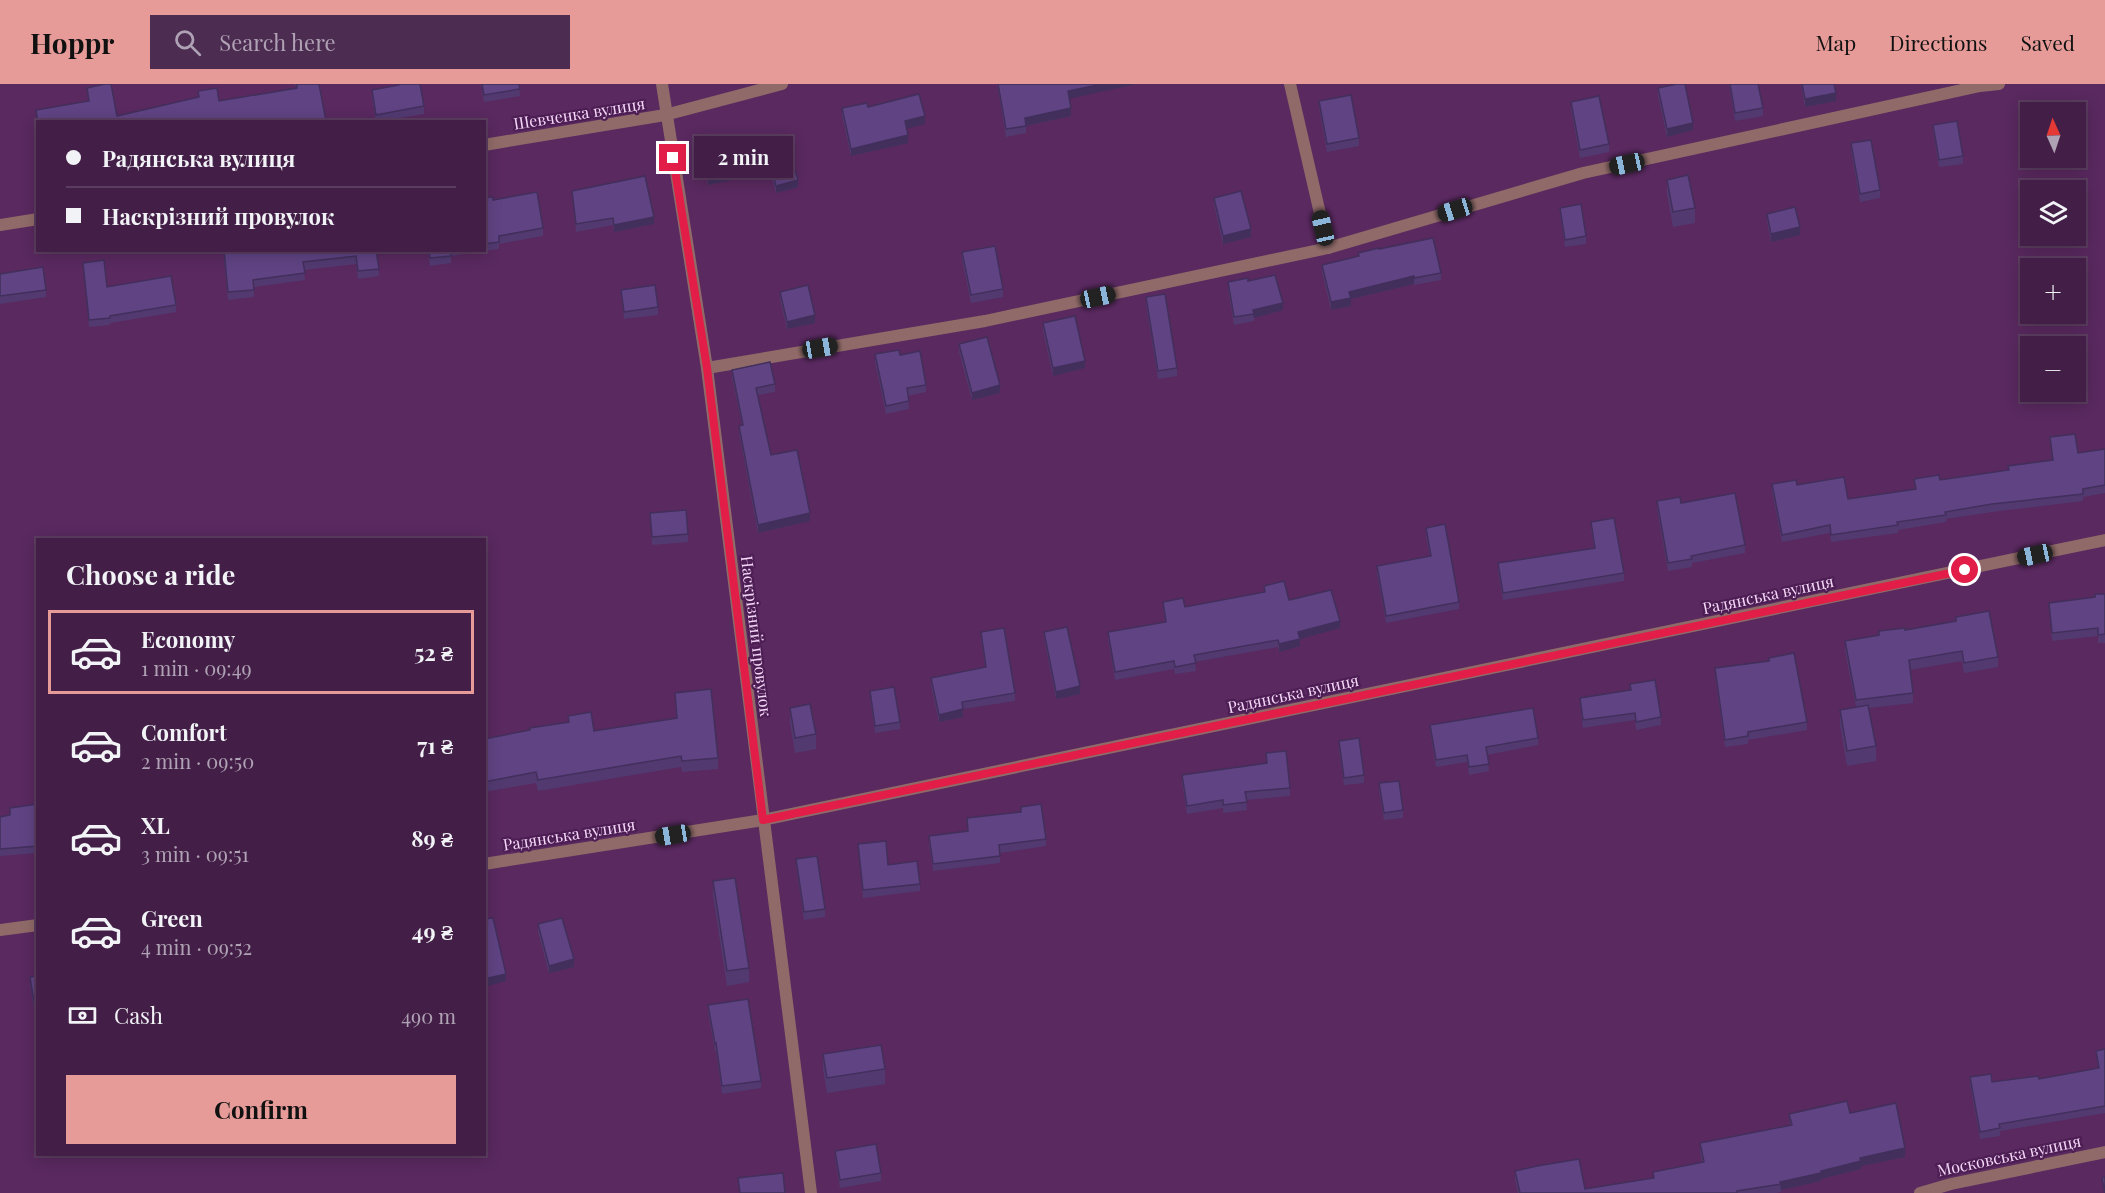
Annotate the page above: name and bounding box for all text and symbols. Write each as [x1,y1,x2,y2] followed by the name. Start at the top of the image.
[150,15,570,69] search box
[30,24,114,61] text: Hoppr
[171,26,204,59] icon: search
[219,27,336,57] text: Search here
[1815,28,1856,56] text: Map
[1889,28,1987,56] text: Directions
[2020,28,2075,56] text: Saved
[512,92,647,134] street label: Шевченка вулиця
[2020,102,2086,168] north arrow
[2020,102,2086,402] map controls
[694,137,793,179] callout: 2 min
[102,143,295,173] text: Радянська вулиця
[718,143,769,170] text: 2 min
[659,144,686,171] route end
[1608,151,1646,177] car
[2020,180,2086,246] button: layers
[1435,196,1475,224] car
[102,201,334,231] text: Наскрізний провулок
[1310,208,1336,248] car
[2020,258,2086,324] button: +
[1079,284,1117,310] car
[801,336,839,360] car
[2020,336,2086,402] button: −
[2016,542,2054,568] car
[737,554,777,718] street label: Наскрізний провулок
[66,556,235,592] text: Choose a ride
[1951,556,1978,583] route start
[1700,570,1836,618] street label: Радянська вулиця
[141,624,235,654] text: Economy
[69,625,123,679] icon: car
[414,637,453,667] text: 52 ₴
[141,654,252,681] text: 1 min · 09:49
[1225,669,1361,717] street label: Радянська вулиця
[141,717,227,747] text: Comfort
[69,718,123,772] icon: car
[417,730,453,760] text: 71 ₴
[141,747,254,774] text: 2 min · 09:50
[141,810,170,840] text: XL
[69,811,123,865] icon: car
[501,813,637,855] street label: Радянська вулиця
[411,823,453,853] text: 89 ₴
[654,823,692,847] car
[141,840,249,867] text: 3 min · 09:51
[141,903,203,933] text: Green
[69,904,123,958] icon: car
[412,916,453,946] text: 49 ₴
[141,933,252,960] text: 4 min · 09:52
[66,999,99,1032] icon: cash
[114,1000,163,1030] text: Cash
[401,1002,456,1029] text: 490 m
[66,1075,456,1144] button: Confirm
[1935,1129,2083,1180] street label: Московська вулиця

